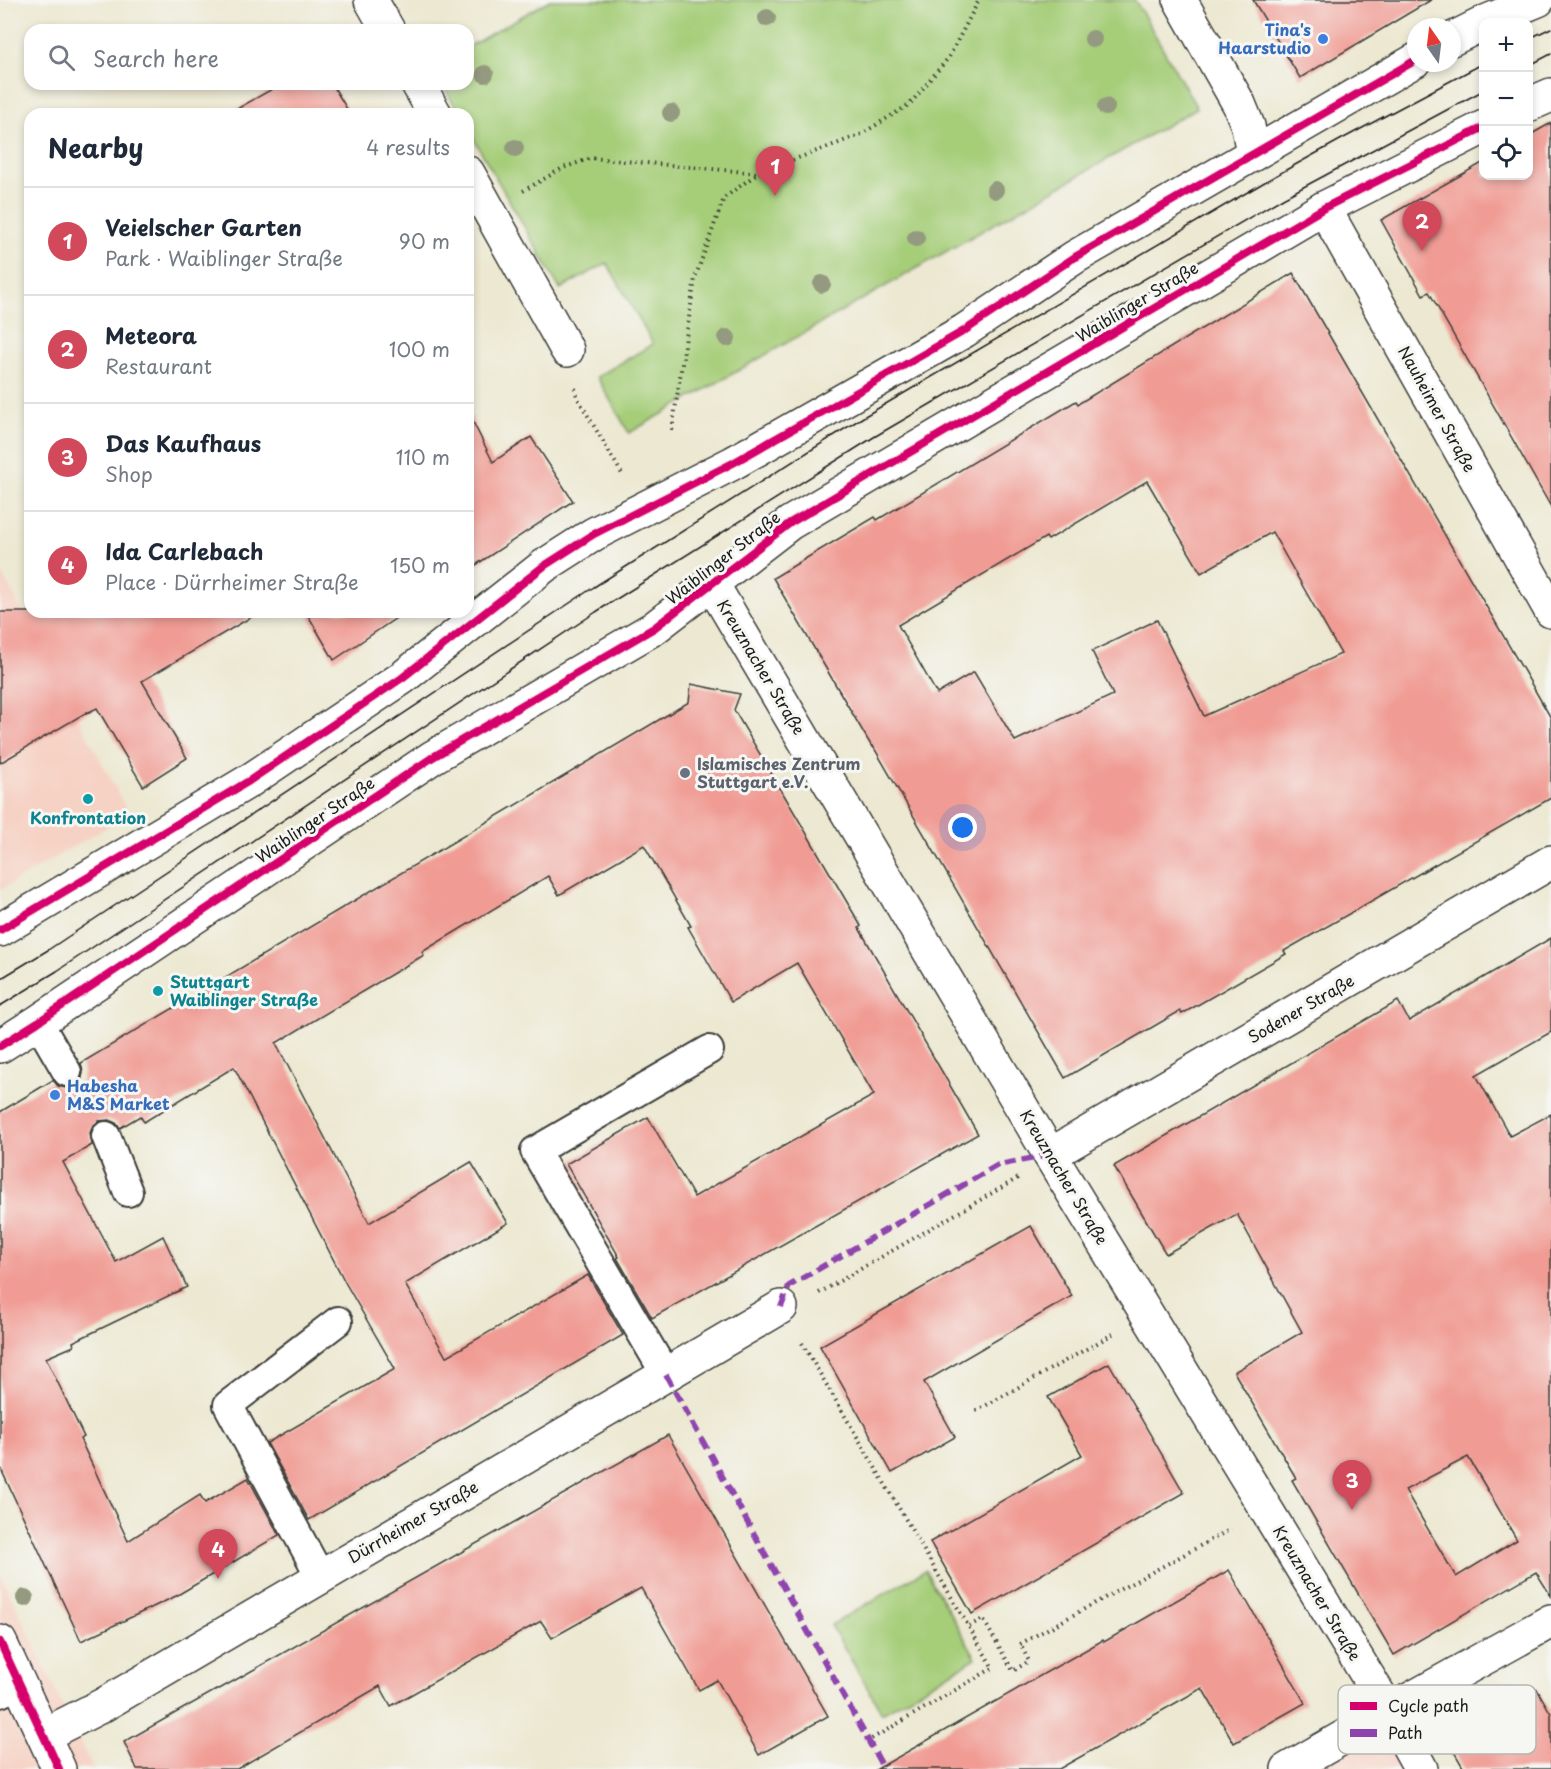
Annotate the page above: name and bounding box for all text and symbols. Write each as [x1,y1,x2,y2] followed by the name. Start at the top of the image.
[1218,17,1311,59] place label: Tina's Haarstudio
[1407,18,1461,72] north arrow
[1479,18,1533,180] map controls
[1479,18,1533,72] button: +
[24,24,474,90] search box
[1316,32,1330,46] marker: Tina's Haarstudio
[45,41,78,74] icon: search
[93,41,219,74] text: Search here
[1479,72,1533,126] button: −
[1479,126,1533,180] button: locate
[48,128,143,167] text: Nearby
[366,132,450,162] text: 4 results
[756,146,794,196] pin: 1
[1402,202,1442,251] pin: 2
[105,210,302,243] text: Veielscher Garten
[63,226,72,256] text: 1
[399,226,450,256] text: 90 m
[105,243,343,273] text: Park · Waiblinger Straße
[1071,255,1202,347] street label: Waiblinger Straße
[105,318,197,351] text: Meteora
[60,334,75,364] text: 2
[389,334,450,364] text: 100 m
[1393,341,1483,476] street label: Nauheimer Straße
[105,351,212,381] text: Restaurant
[105,426,261,459] text: Das Kaufhaus
[61,442,74,472] text: 3
[396,442,450,472] text: 110 m
[105,459,153,489] text: Shop
[660,505,785,610] street label: Waiblinger Straße
[105,534,263,567] text: Ida Carlebach
[61,550,74,580] text: 4
[390,550,450,580] text: 150 m
[105,567,359,597] text: Place · Dürrheimer Straße
[712,594,812,739] street label: Kreuznacher Straße
[697,751,861,793] place label: Islamisches Zentrum Stuttgart e.V.
[678,766,692,780] marker: Islamisches Zentrum Stuttgart e.V.
[250,770,379,868] street label: Waiblinger Straße
[81,792,95,806] marker: Konfrontation
[30,805,146,829] place label: Konfrontation
[948,813,977,842] your location
[1243,968,1358,1048] street label: Sodener Straße
[170,969,318,1011] place label: Stuttgart Waiblinger Straße
[151,984,165,998] marker: Stuttgart Waiblinger Straße
[67,1073,170,1115] place label: Habesha M&S Market
[48,1088,62,1102] marker: Habesha M&S Market
[1015,1104,1115,1249] street label: Kreuznacher Straße
[1332,1460,1372,1510] pin: 3
[343,1474,482,1568] street label: Dürrheimer Straße
[1268,1520,1368,1665] street label: Kreuznacher Straße
[198,1530,238,1579] pin: 4
[1338,1685,1536,1754] legend
[1388,1693,1469,1717] text: Cycle path
[1388,1720,1423,1744] text: Path

